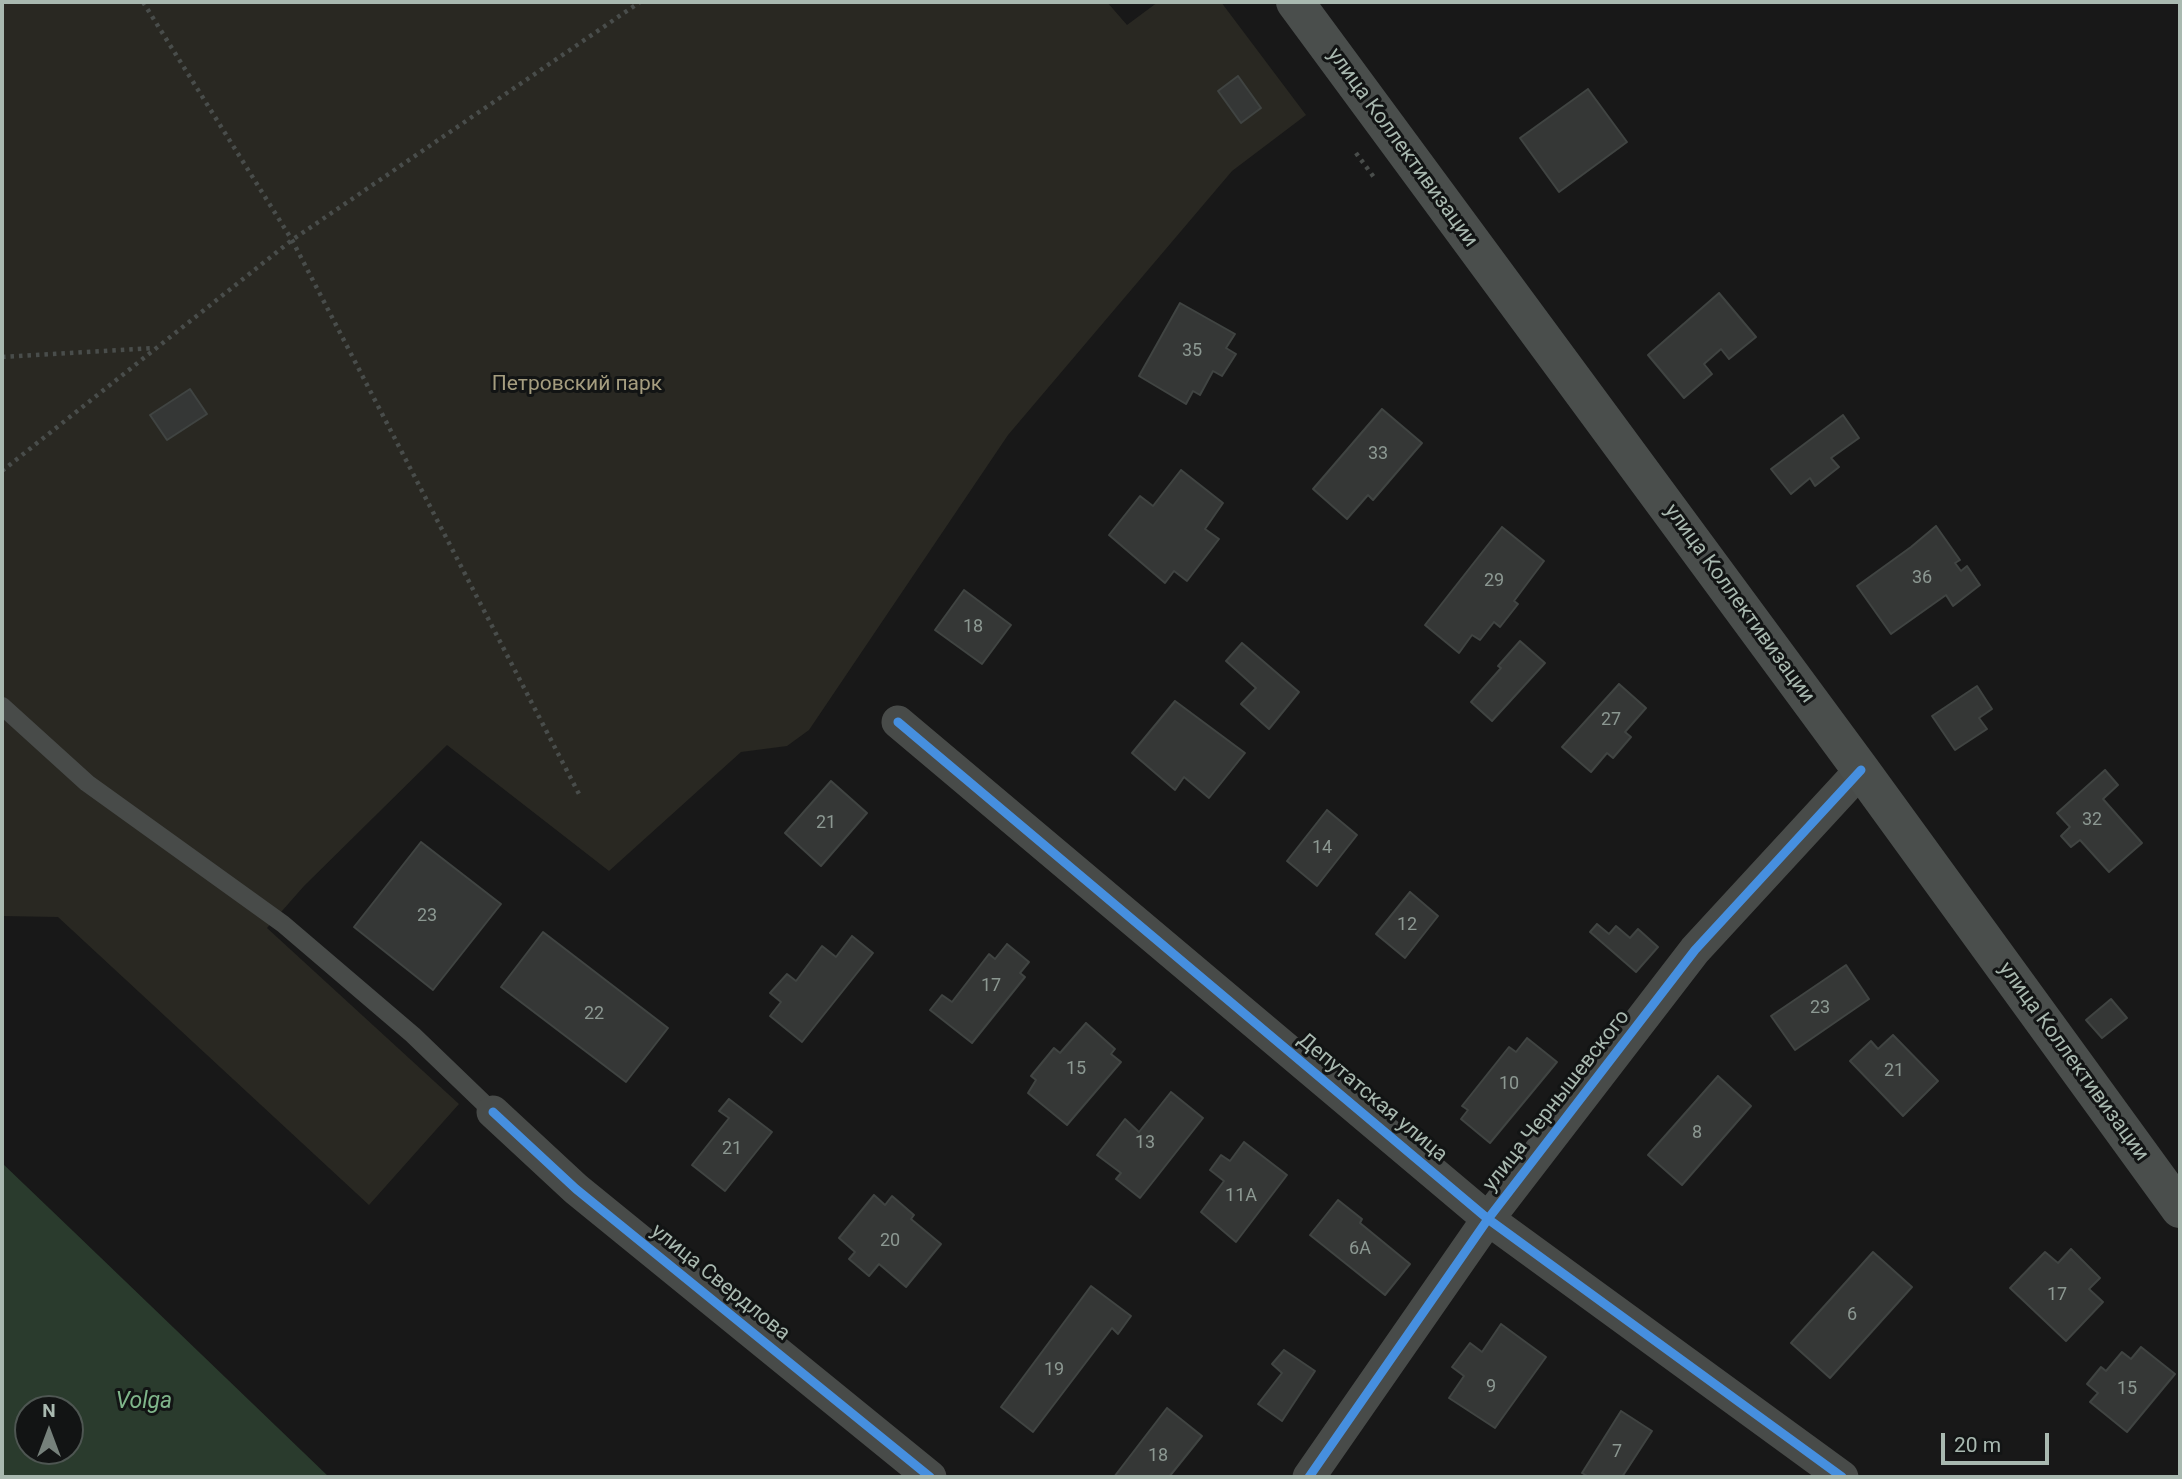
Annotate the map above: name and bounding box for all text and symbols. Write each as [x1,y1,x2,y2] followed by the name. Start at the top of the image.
[1321,44,1483,252] street label: улица Коллективизации
[1182,340,1202,362] house number: 35
[492,372,662,398] park label: Петровский парк
[1368,443,1388,465] house number: 33
[1658,500,1820,708] street label: улица Коллективизации
[1912,567,1932,589] house number: 36
[1484,570,1504,592] house number: 29
[963,616,983,638] house number: 18
[1601,709,1621,731] house number: 27
[2082,809,2102,831] house number: 32
[816,812,836,834] house number: 21
[1312,837,1332,859] house number: 14
[417,905,437,927] house number: 23
[1397,914,1417,936] house number: 12
[1992,958,2154,1166] street label: улица Коллективизации
[981,975,1001,997] house number: 17
[1810,997,1830,1019] house number: 23
[584,1003,604,1025] house number: 22
[1478,1005,1636,1197] street label: улица Чернышевского
[1292,1028,1452,1168] street label: Депутатская улица
[1066,1058,1086,1080] house number: 15
[1884,1060,1904,1082] house number: 21
[1499,1073,1519,1095] house number: 10
[1692,1122,1702,1144] house number: 8
[1135,1132,1155,1154] house number: 13
[722,1138,742,1160] house number: 21
[1225,1185,1257,1207] house number: 11А
[645,1219,795,1347] street label: улица Свердлова
[880,1230,900,1252] house number: 20
[1349,1238,1371,1260] house number: 6А
[2047,1284,2067,1306] house number: 17
[1847,1304,1857,1326] house number: 6
[1044,1359,1064,1381] house number: 19
[1486,1376,1496,1398] house number: 9
[2117,1378,2137,1400] house number: 15
[116,1388,172,1416] water label: Volga
[14,1395,84,1465] north arrow
[42,1399,56,1422] text: N
[1944,1420,2052,1464] scale bar
[1954,1433,2001,1457] text: 20 m
[1612,1441,1622,1463] house number: 7
[1148,1445,1168,1467] house number: 18

